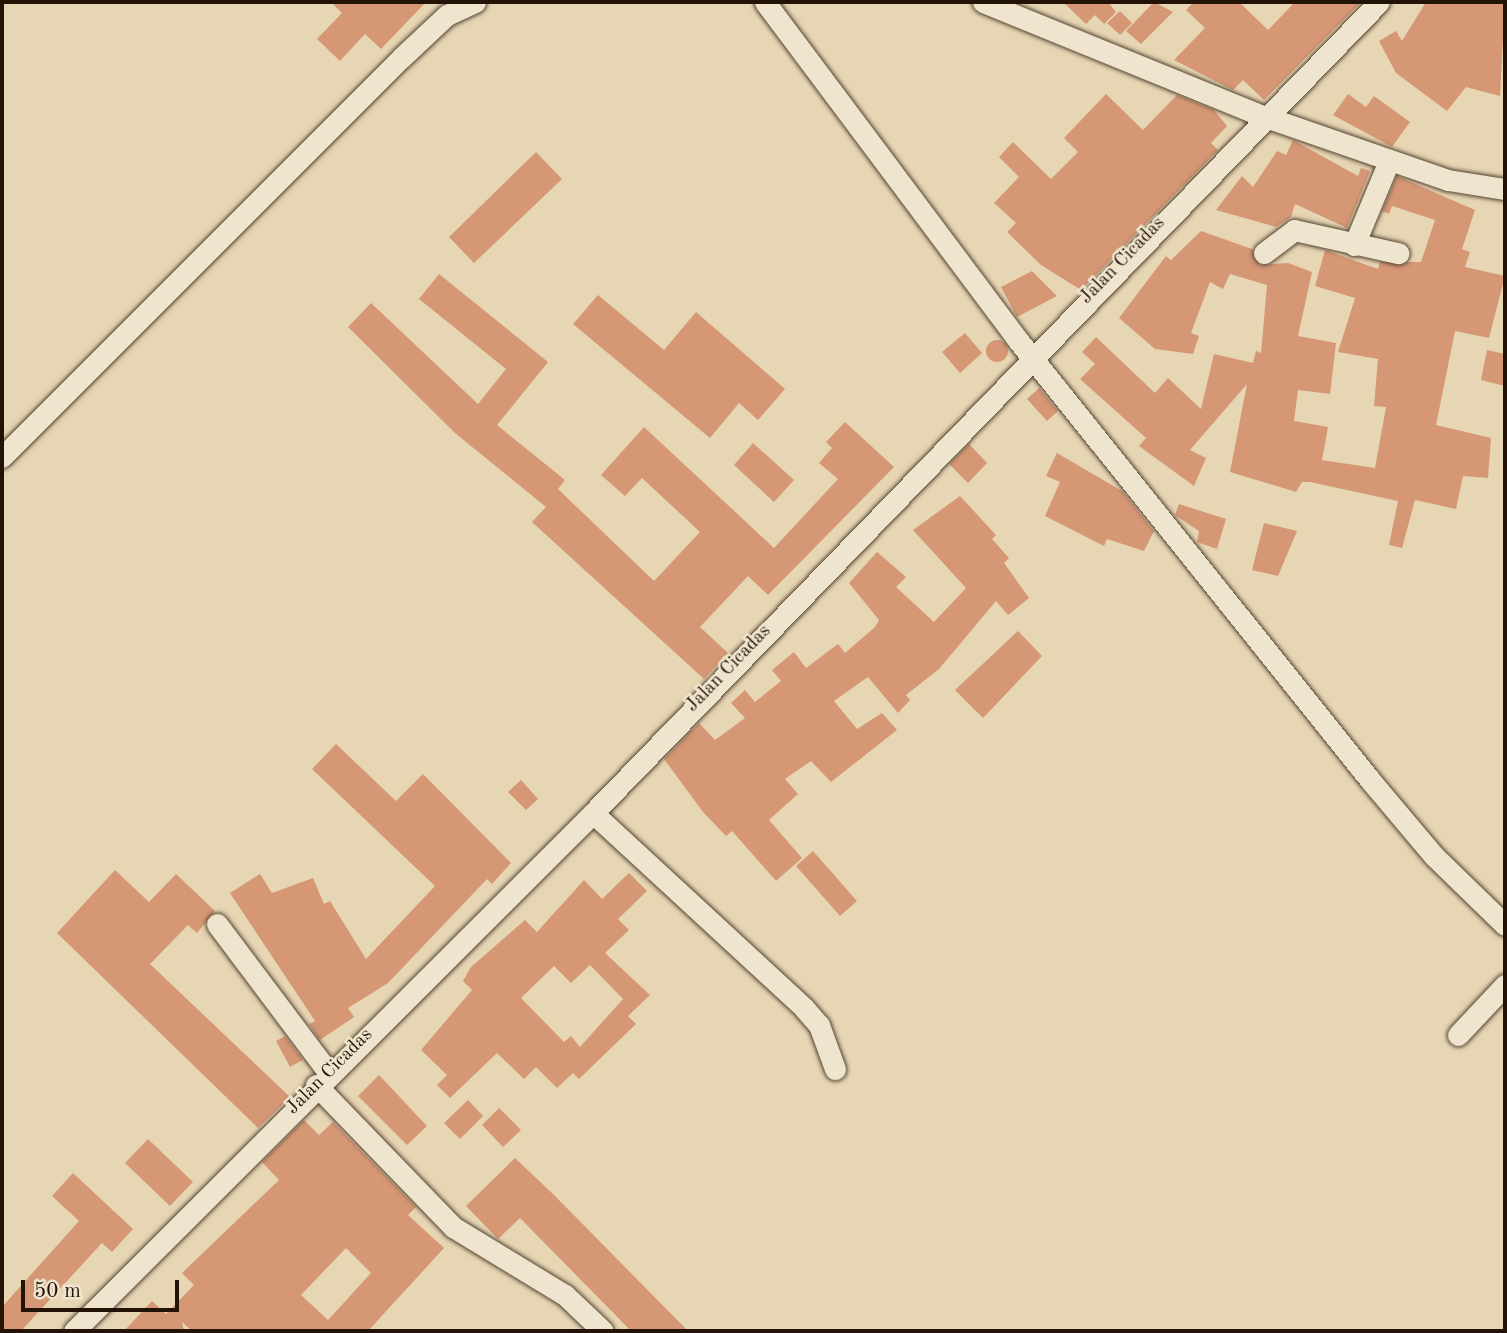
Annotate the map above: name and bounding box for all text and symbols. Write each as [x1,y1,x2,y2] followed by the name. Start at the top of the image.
[1076,213,1170,309] street label: Jalan Cicadas
[682,621,776,717] street label: Jalan Cicadas
[282,1024,378,1120] street label: Jalan Cicadas
[24,1266,182,1310] scale bar
[34,1281,81,1302] text: 50 m

